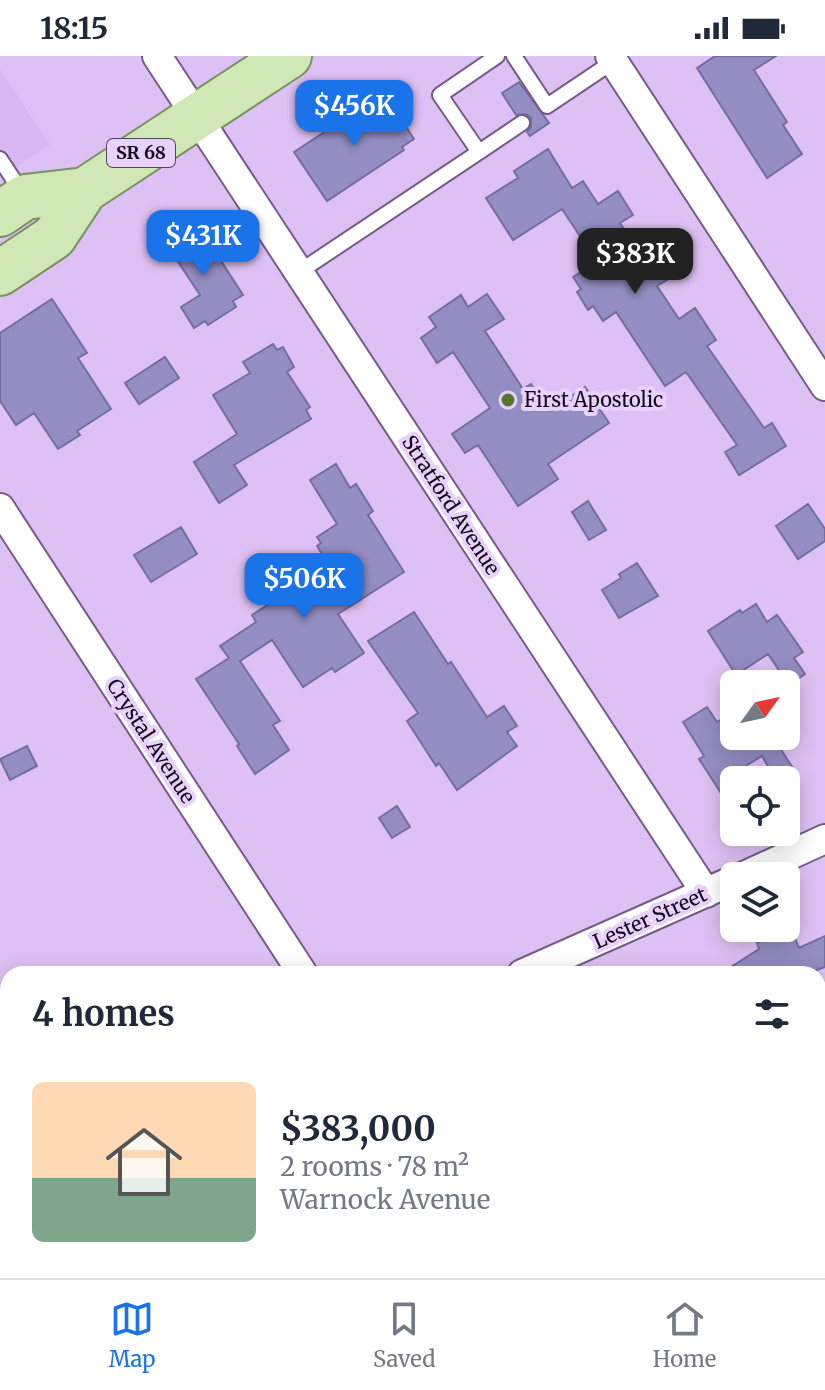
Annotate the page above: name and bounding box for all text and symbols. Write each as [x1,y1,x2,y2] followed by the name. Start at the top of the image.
[40,9,108,47] text: 18:15
[298,80,410,148] pin: $456K
[313,89,395,122] text: $456K
[107,139,175,167] road number: SR 68
[147,210,259,278] pin: $431K
[164,219,242,252] text: $431K
[579,228,691,296] pin: $383K
[595,237,675,270] text: $383K
[524,387,663,412] place label: First Apostolic
[499,391,517,409] marker: First Apostolic
[397,430,506,579] street label: Stratford Avenue
[248,553,360,621] pin: $506K
[263,562,345,595] text: $506K
[720,670,800,750] north arrow
[720,670,800,942] map controls
[102,674,201,808] street label: Crystal Avenue
[720,766,800,846] button: locate
[720,862,800,942] button: layers
[589,881,711,954] street label: Lester Street
[750,992,794,1036] icon: filters
[32,993,175,1035] text: 4 homes
[280,1108,436,1150] text: $383,000
[96,1114,192,1210] icon: home
[280,1150,469,1183] text: 2 rooms · 78 m²
[280,1183,490,1216] text: Warnock Avenue
[109,1297,156,1373] tab: Map
[373,1297,435,1373] tab: Saved
[653,1297,716,1373] tab: Home

